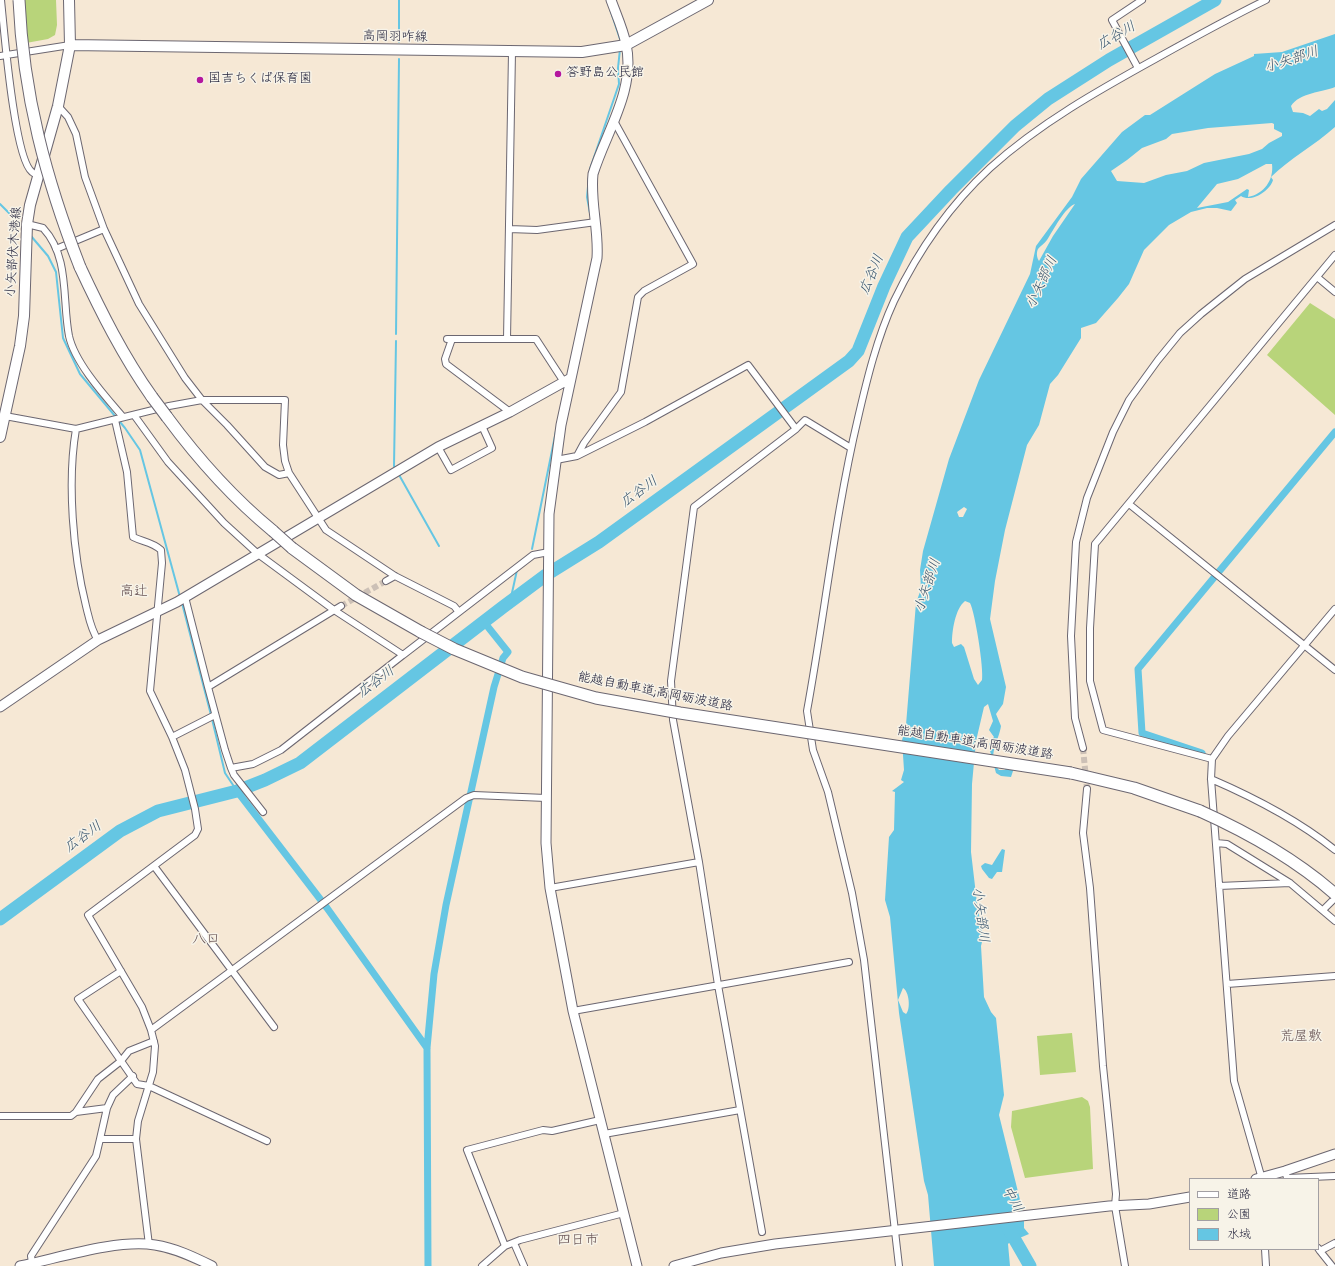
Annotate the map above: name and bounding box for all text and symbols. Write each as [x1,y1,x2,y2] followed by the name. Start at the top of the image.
[1095,19,1139,55] water label: 広谷川
[362,30,428,46] street label: 高岡羽咋線
[1263,44,1321,78] water label: 小矢部川
[566,66,644,82] place label: 答野島公民館
[553,69,563,79] marker: 答野島公民館
[208,72,312,88] place label: 国吉ちくば保育園
[195,75,205,85] marker: 国吉ちくば保育園
[4,206,26,298] street label: 小矢部伏木港線
[857,252,889,298] water label: 広谷川
[1024,254,1062,312] water label: 小矢部川
[618,474,662,512] water label: 広谷川
[912,557,946,615] water label: 小矢部川
[120,585,148,601] district label: 高辻
[355,664,399,702] water label: 広谷川
[576,670,734,716] street label: 能越自動車道;高岡砺波道路
[896,724,1054,764] street label: 能越自動車道;高岡砺波道路
[62,819,106,857] water label: 広谷川
[967,886,991,944] water label: 小矢部川
[192,933,220,949] district label: 八口
[1280,1030,1322,1046] district label: 荒屋敷
[1189,1178,1319,1250] legend
[997,1184,1025,1216] water label: 中川
[1227,1186,1251,1204] text: 道路
[1227,1206,1251,1224] text: 公園
[1227,1226,1251,1244] text: 水域
[557,1234,599,1250] district label: 四日市

